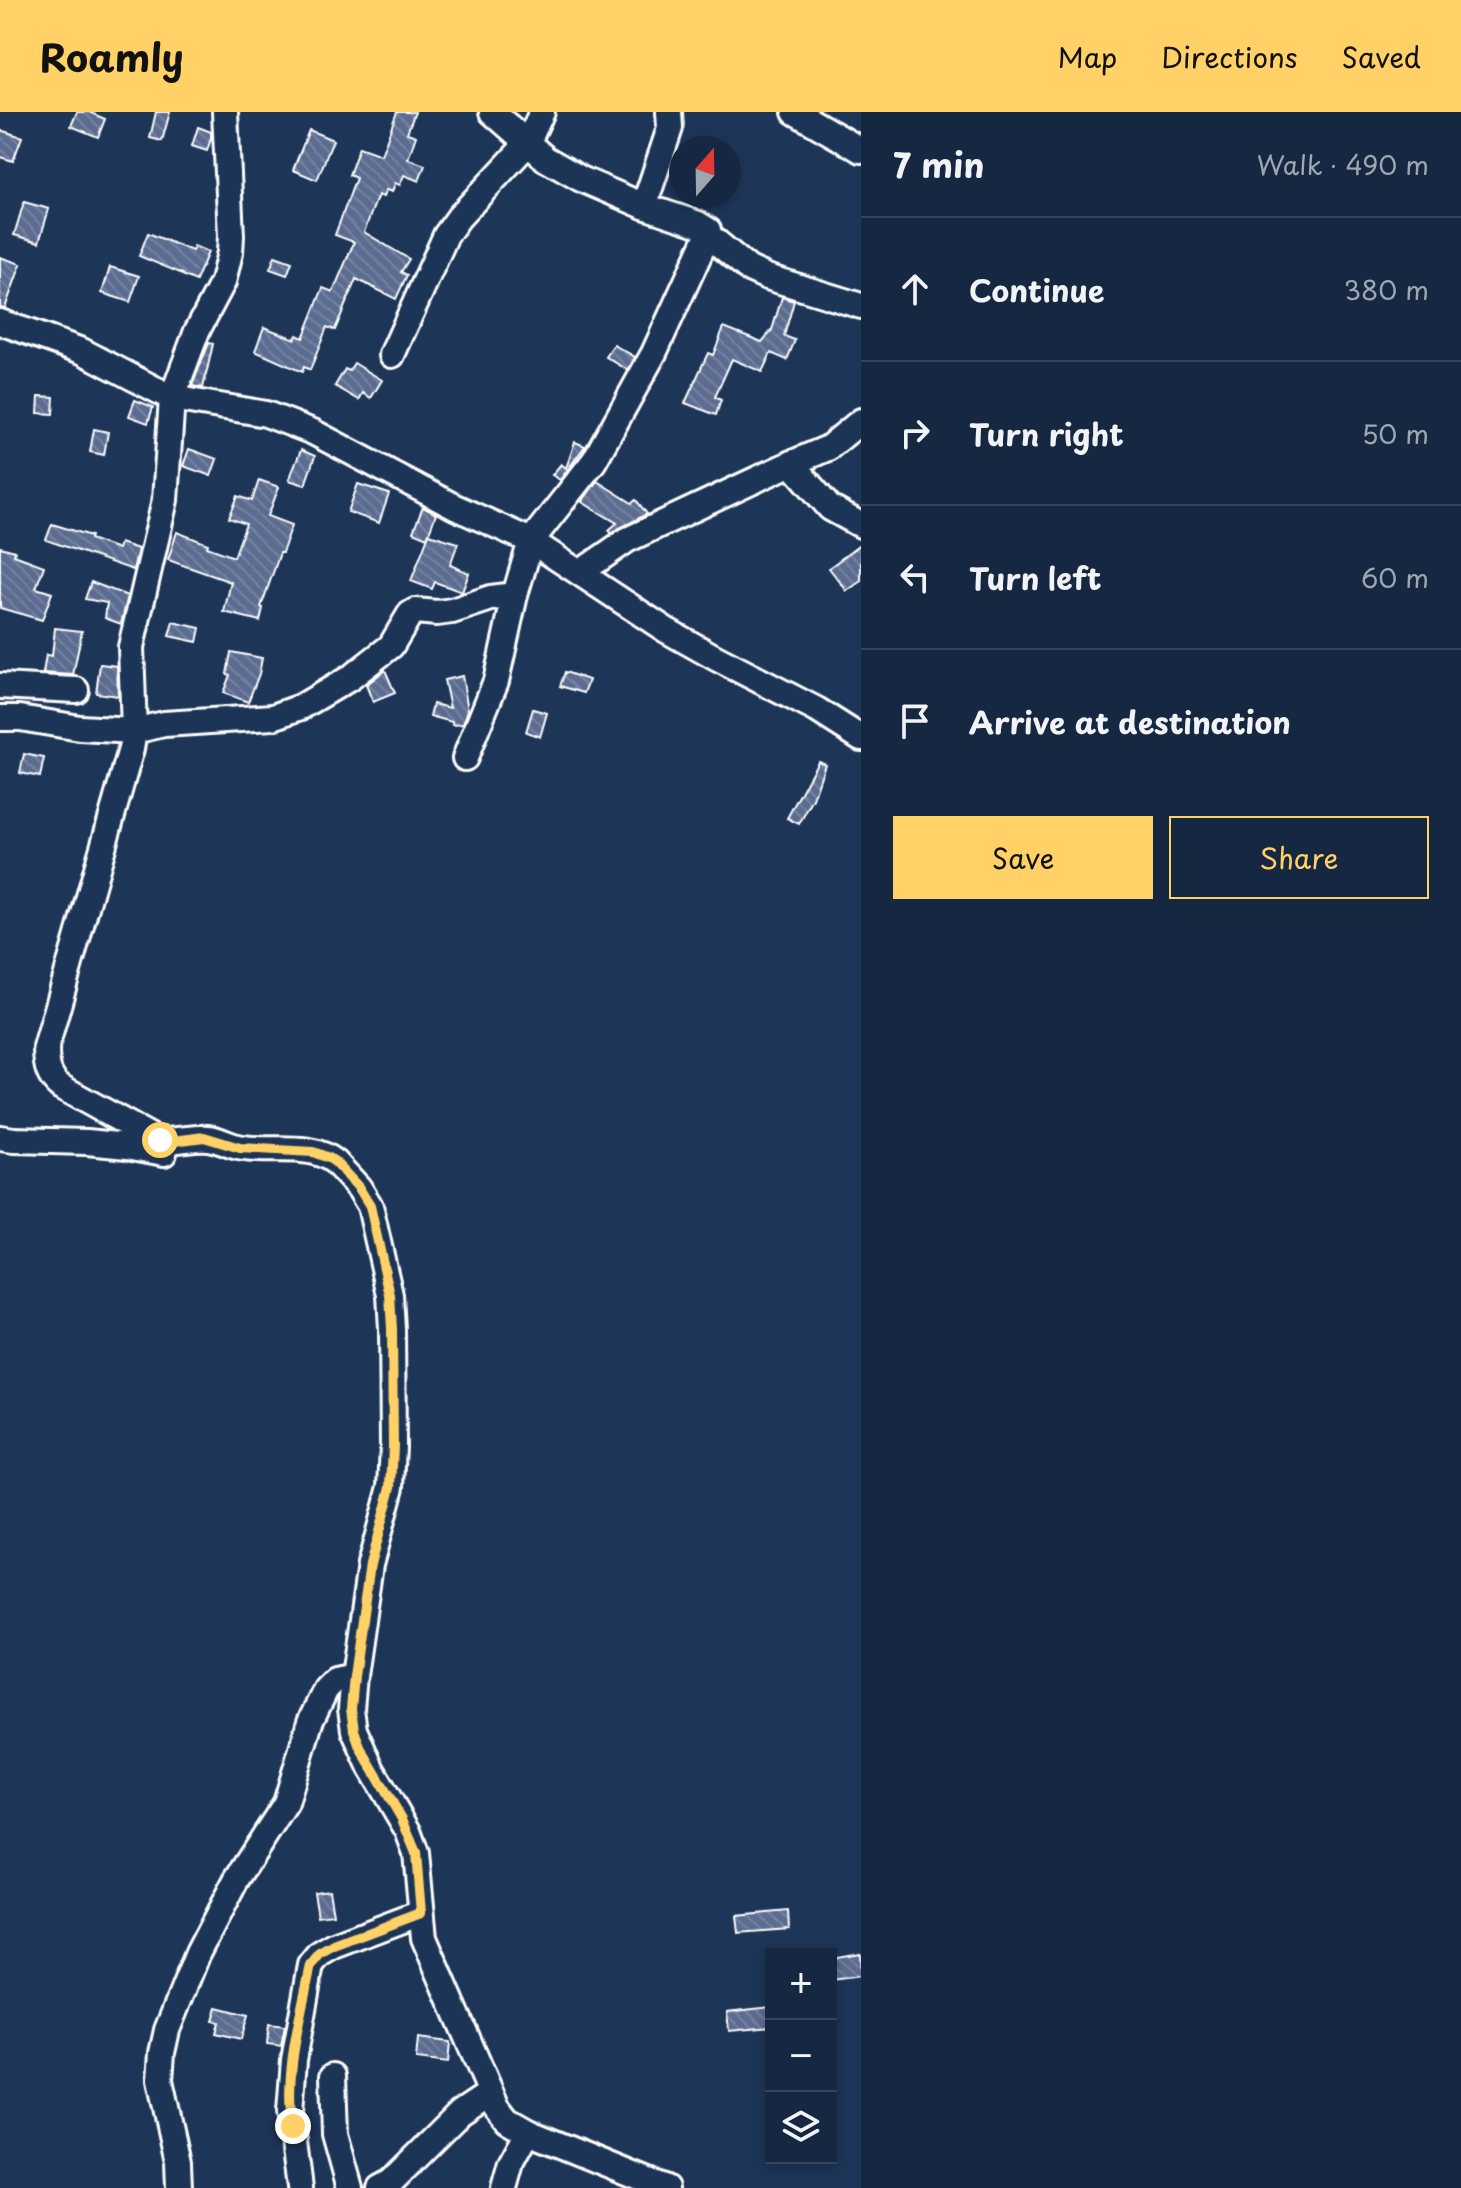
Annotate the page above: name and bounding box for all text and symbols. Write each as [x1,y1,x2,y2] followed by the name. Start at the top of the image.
[40,28,184,85] text: Roamly
[1058,35,1117,78] text: Map
[1161,35,1298,78] text: Directions
[1342,35,1421,78] text: Saved
[669,136,741,208] north arrow
[893,138,984,190] text: 7 min
[1257,145,1429,184] text: Walk · 490 m
[893,267,937,311] icon: ahead
[969,267,1104,312] text: Continue
[1344,270,1429,309] text: 380 m
[893,411,937,455] icon: right
[969,411,1124,456] text: Turn right
[1362,414,1429,453] text: 50 m
[893,555,937,599] icon: left
[969,555,1101,600] text: Turn left
[1361,558,1429,597] text: 60 m
[893,699,937,743] icon: arrive
[969,699,1291,744] text: Arrive at destination
[893,816,1153,899] button: Save
[1169,816,1429,899] button: Share
[142,1122,178,1158] route start
[765,1948,837,2164] map controls
[765,1948,837,2020] button: +
[765,2020,837,2092] button: −
[765,2092,837,2164] button: layers
[275,2108,311,2144] route end

